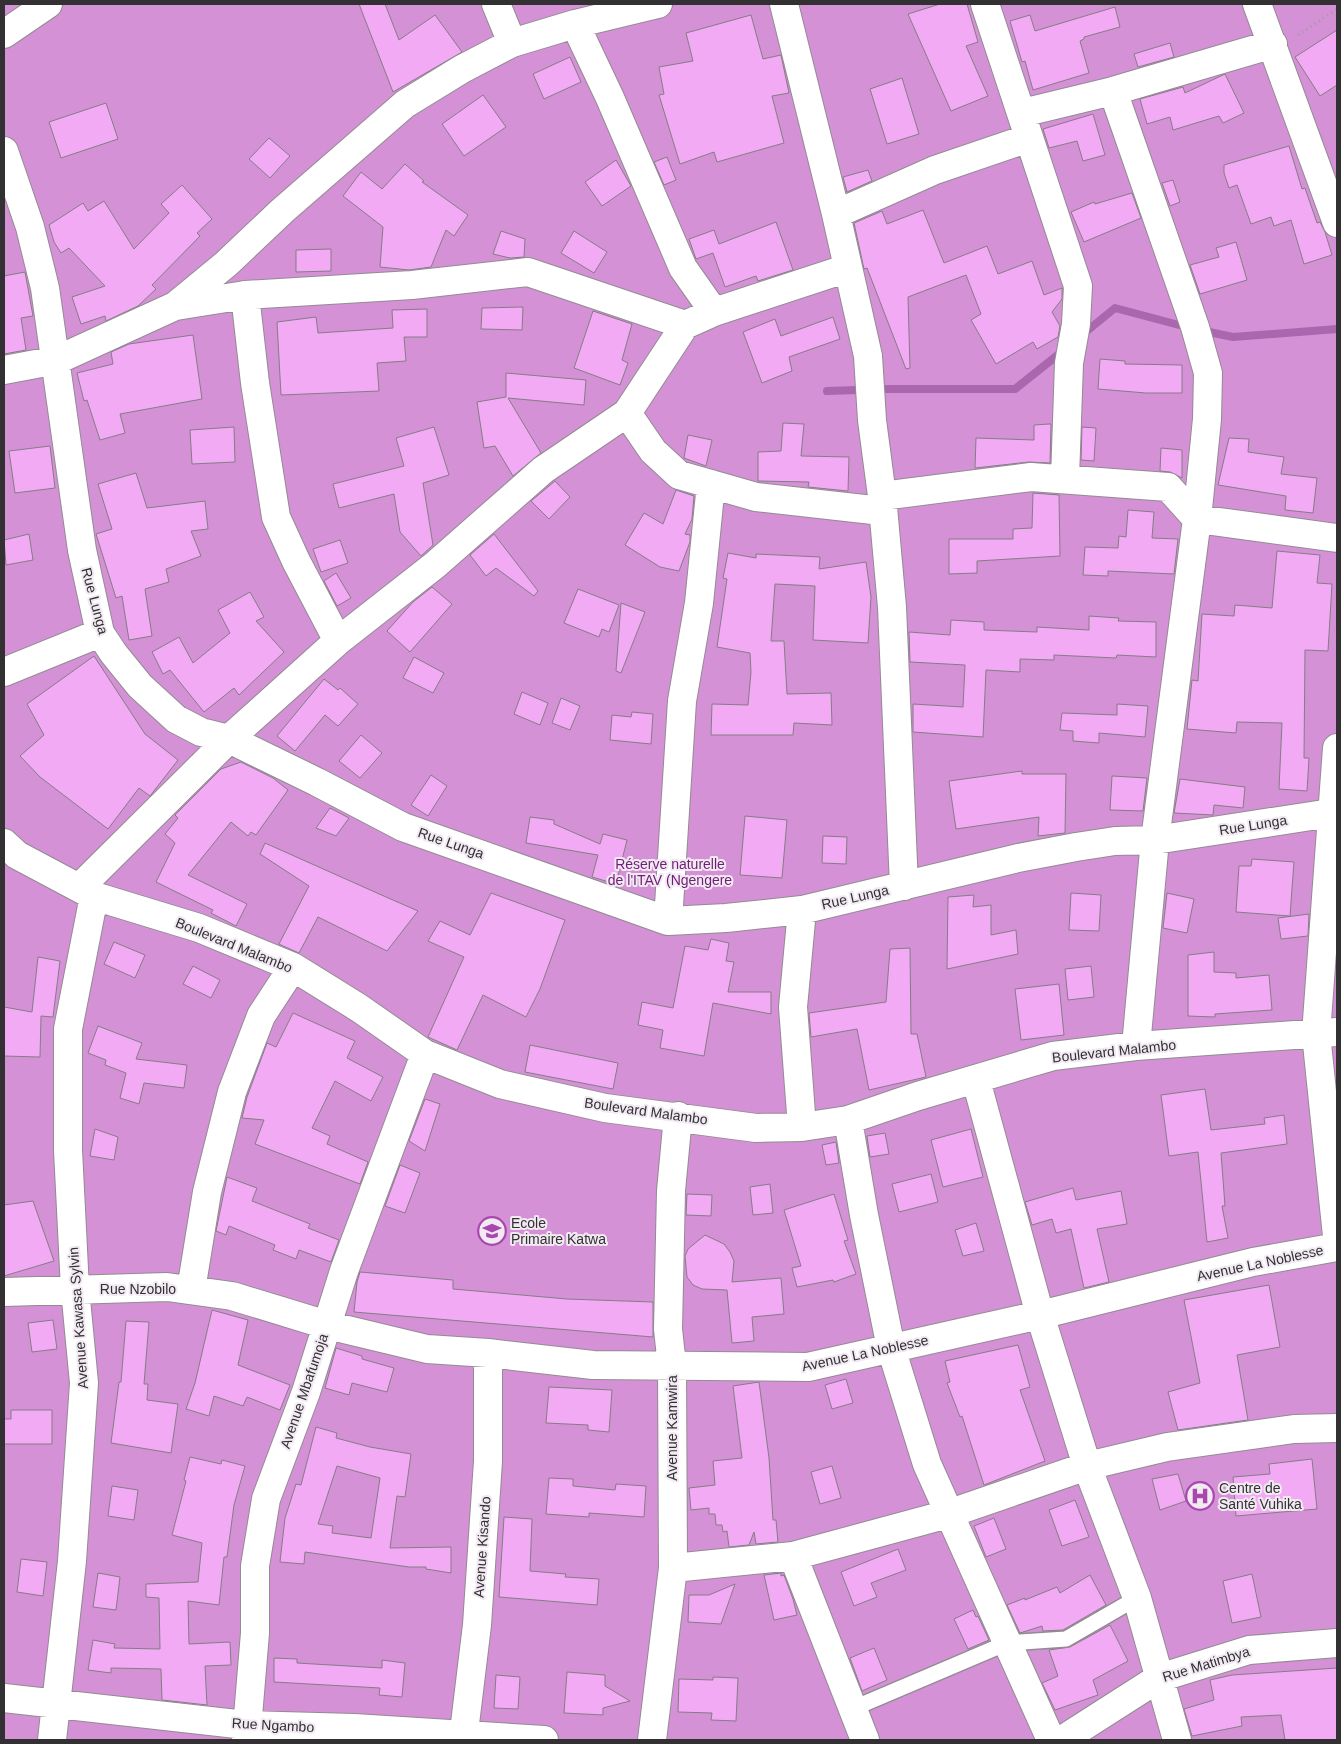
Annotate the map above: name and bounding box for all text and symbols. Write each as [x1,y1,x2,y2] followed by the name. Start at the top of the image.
[78,566,112,636] street label: Rue Lunga
[1218,812,1288,838] street label: Rue Lunga
[416,824,486,862] street label: Rue Lunga
[608,856,732,888] park label: Réserve naturelle de l'ITAV (Ngengere
[820,881,890,913] street label: Rue Lunga
[173,914,295,976] street label: Boulevard Malambo
[1051,1037,1177,1065] street label: Boulevard Malambo
[583,1094,709,1128] street label: Boulevard Malambo
[511,1215,606,1247] place label: Ecole Primaire Katwa
[477,1216,507,1246] school or university icon: Ecole Primaire Katwa
[1195,1242,1325,1284] street label: Avenue La Noblesse
[65,1247,91,1389] street label: Avenue Kawasa Sylvin
[100,1281,176,1297] street label: Rue Nzobilo
[277,1331,331,1451] street label: Avenue Mbafumoja
[800,1332,930,1374] street label: Avenue La Noblesse
[664,1375,680,1481] street label: Avenue Kamwira
[1219,1480,1302,1512] place label: Centre de Santé Vuhika
[1185,1481,1215,1511] hospital icon: Centre de Santé Vuhika
[470,1495,494,1598] street label: Avenue Kisando
[1161,1643,1252,1685] street label: Rue Matimbya
[231,1715,315,1735] street label: Rue Ngambo

